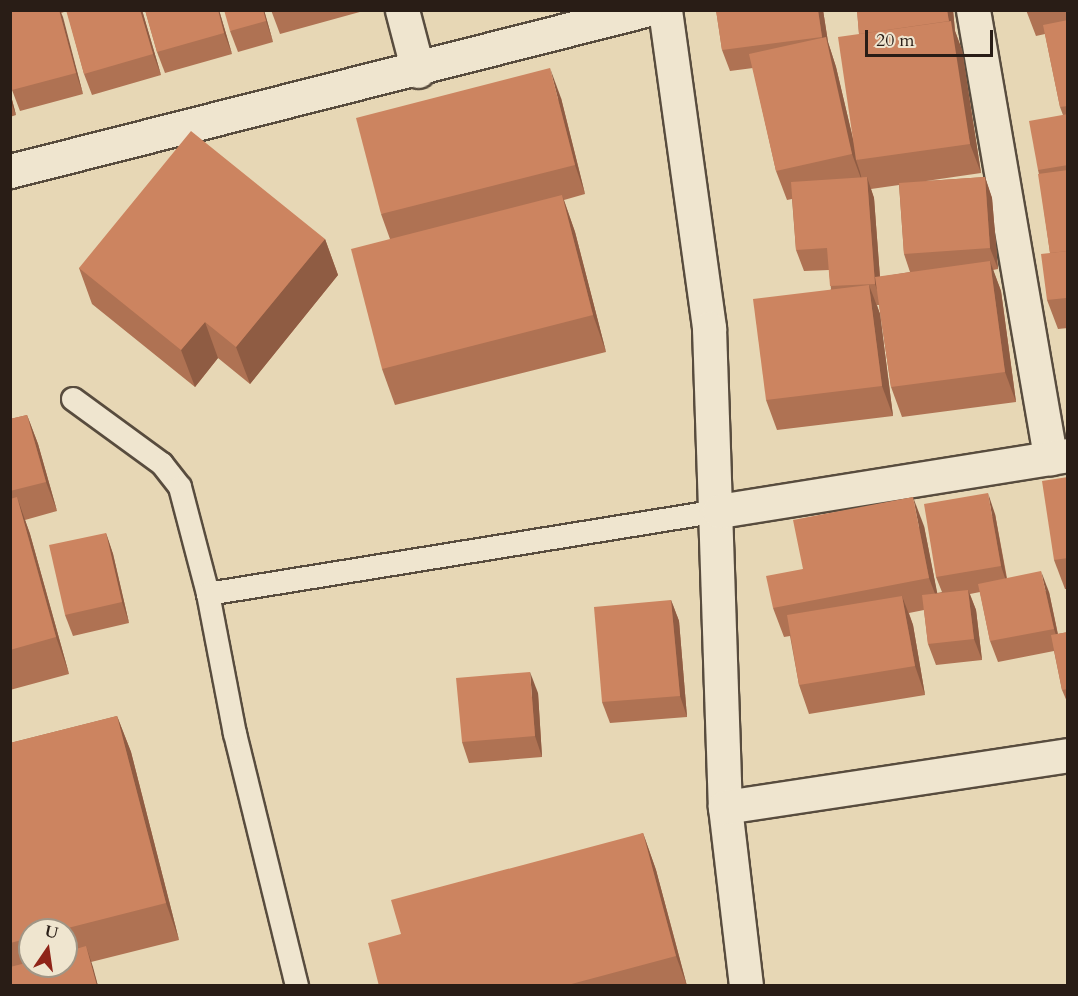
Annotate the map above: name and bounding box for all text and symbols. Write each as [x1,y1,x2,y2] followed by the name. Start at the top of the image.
[868,18,996,56] scale bar
[876,28,915,53] text: 20 m
[18,918,78,978] north arrow
[43,920,60,945] text: U

